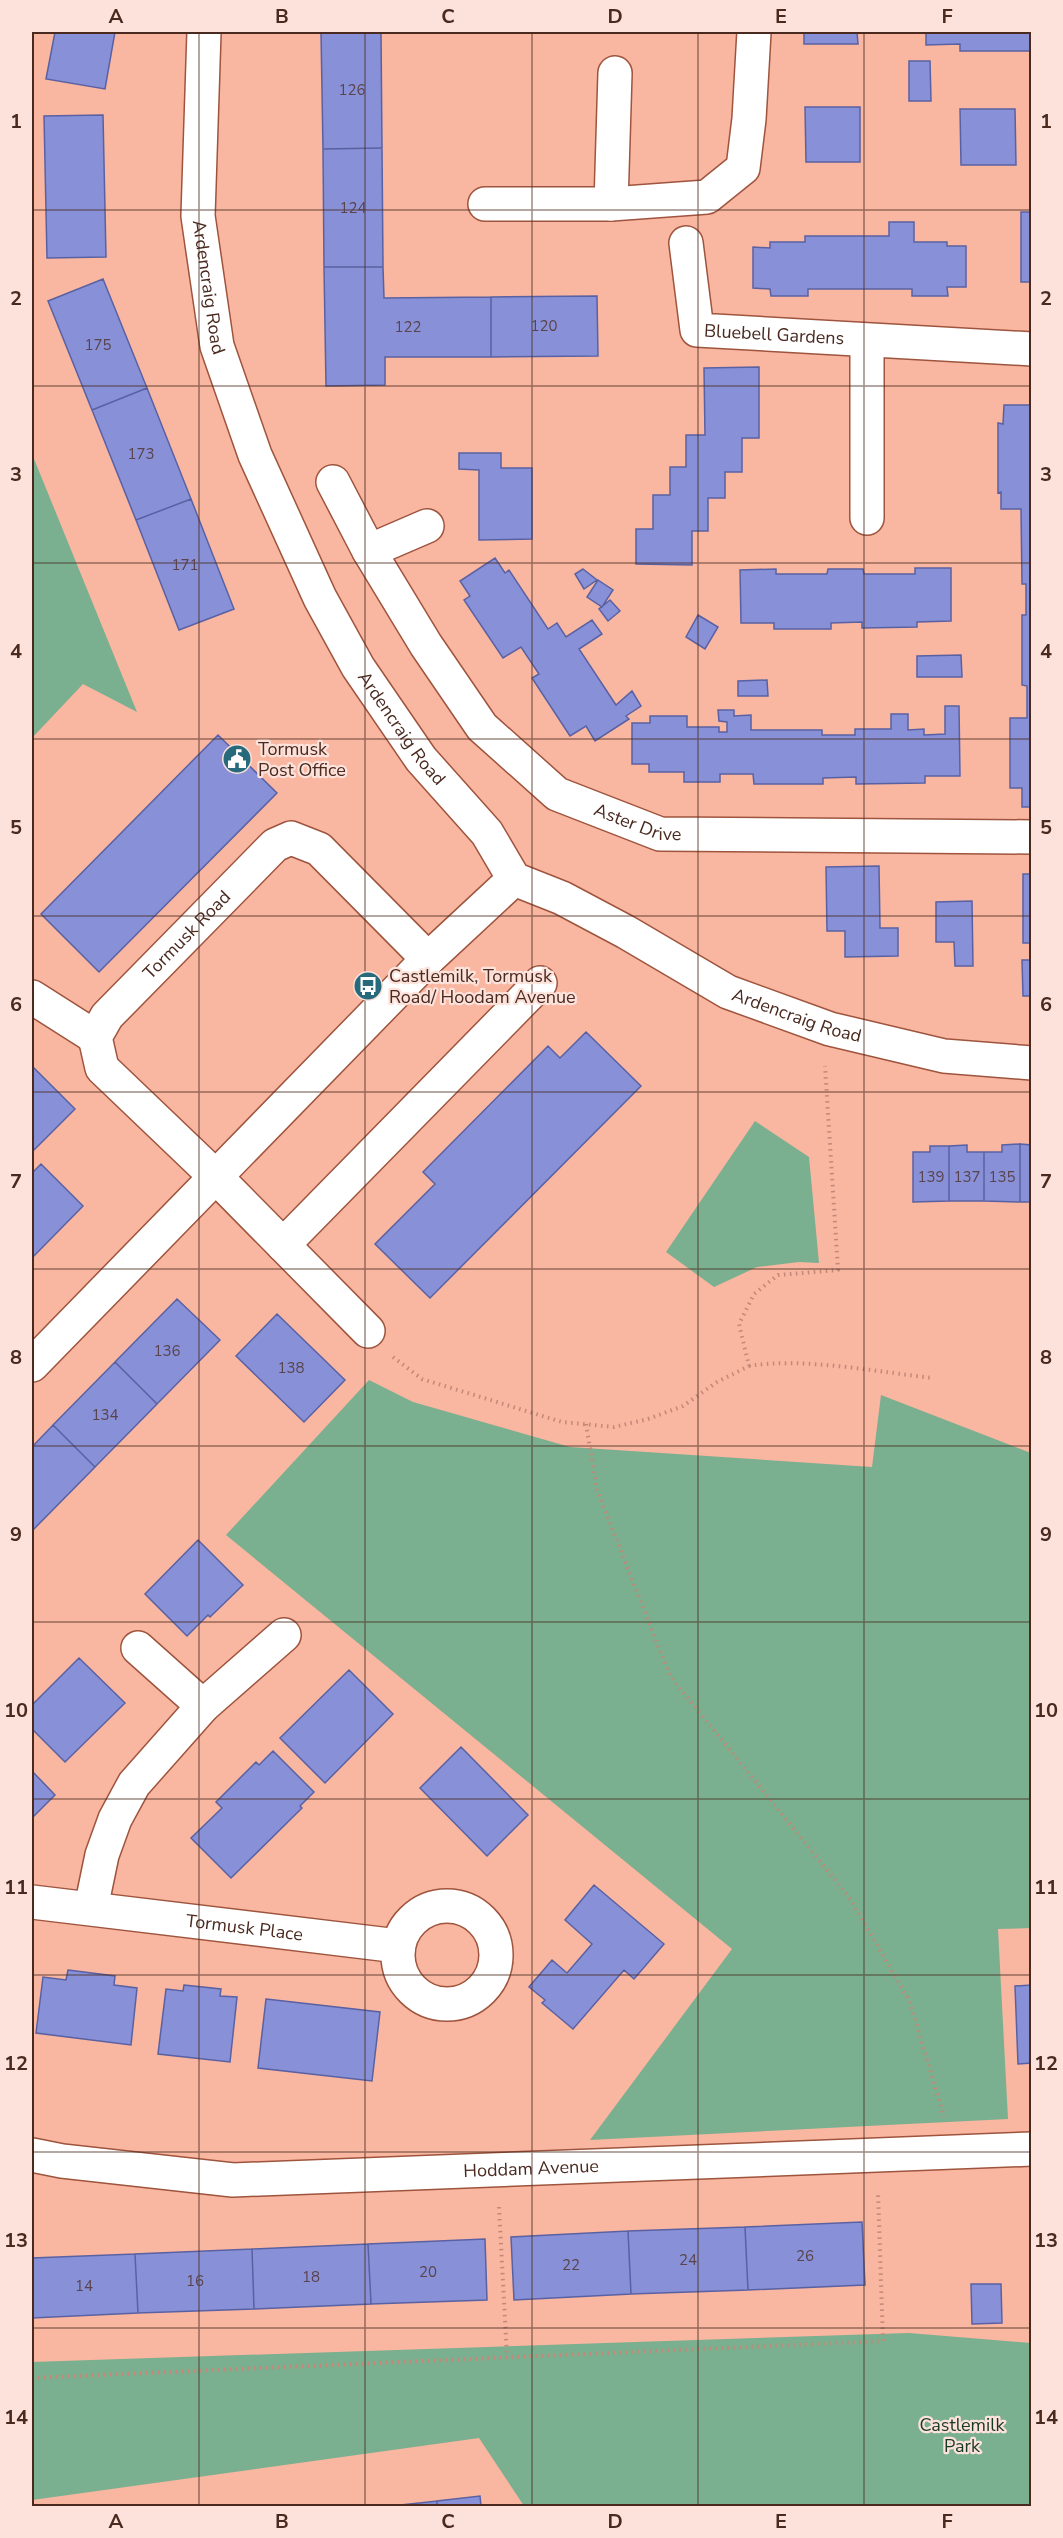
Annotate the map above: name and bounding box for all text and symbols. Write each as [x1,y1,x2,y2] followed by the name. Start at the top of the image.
[109,3,124,30] text: A
[275,3,289,30] text: B
[441,3,455,30] text: C
[607,3,623,30] text: D
[775,3,787,30] text: E
[941,3,953,30] text: F
[338,80,366,100] house number: 126
[10,108,22,135] text: 1
[1040,108,1052,135] text: 1
[339,198,367,218] house number: 124
[187,218,231,358] street label: Ardencraig Road
[10,285,22,312] text: 2
[1040,285,1052,312] text: 2
[530,316,558,336] house number: 120
[394,317,422,337] house number: 122
[703,318,845,350] street label: Bluebell Gardens
[84,335,112,355] house number: 175
[127,444,155,464] house number: 173
[10,461,22,488] text: 3
[1040,461,1052,488] text: 3
[171,555,199,575] house number: 171
[10,638,22,665] text: 4
[1040,638,1052,665] text: 4
[352,666,451,790] street label: Ardencraig Road
[258,737,346,782] place label: Tormusk Post Office
[221,743,253,775] public building icon: Tormusk Post Office
[591,798,682,846] street label: Aster Drive
[10,814,22,841] text: 5
[1040,814,1052,841] text: 5
[138,885,236,984] street label: Tormusk Road
[389,964,576,1009] place label: Castlemilk, Tormusk Road/ Hoodam Avenue
[352,970,384,1002] bus stop icon: Castlemilk, Tormusk Road/ Hoodam Avenue
[729,982,864,1048] street label: Ardencraig Road
[10,991,22,1018] text: 6
[1040,991,1052,1018] text: 6
[917,1167,945,1187] house number: 139
[953,1167,981,1187] house number: 137
[988,1167,1016,1187] house number: 135
[10,1168,22,1195] text: 7
[1040,1168,1052,1195] text: 7
[153,1341,181,1361] house number: 136
[10,1344,22,1371] text: 8
[1040,1344,1052,1371] text: 8
[277,1358,305,1378] house number: 138
[91,1405,119,1425] house number: 134
[10,1521,22,1548] text: 9
[1040,1521,1052,1548] text: 9
[4,1697,28,1724] text: 10
[1034,1697,1058,1724] text: 10
[4,1874,28,1901] text: 11
[1034,1874,1058,1901] text: 11
[185,1909,304,1946] street label: Tormusk Place
[4,2050,28,2077] text: 12
[1034,2050,1058,2077] text: 12
[463,2154,599,2183] street label: Hoddam Avenue
[4,2227,28,2254] text: 13
[1034,2227,1058,2254] text: 13
[796,2246,814,2266] house number: 26
[679,2250,697,2270] house number: 24
[562,2255,580,2275] house number: 22
[419,2262,437,2282] house number: 20
[302,2267,320,2287] house number: 18
[186,2271,204,2291] house number: 16
[75,2276,93,2296] house number: 14
[4,2404,28,2431] text: 14
[1034,2404,1058,2431] text: 14
[920,2413,1005,2458] park label: Castlemilk Park
[109,2508,124,2535] text: A
[275,2508,289,2535] text: B
[441,2508,455,2535] text: C
[607,2508,623,2535] text: D
[775,2508,787,2535] text: E
[941,2508,953,2535] text: F

